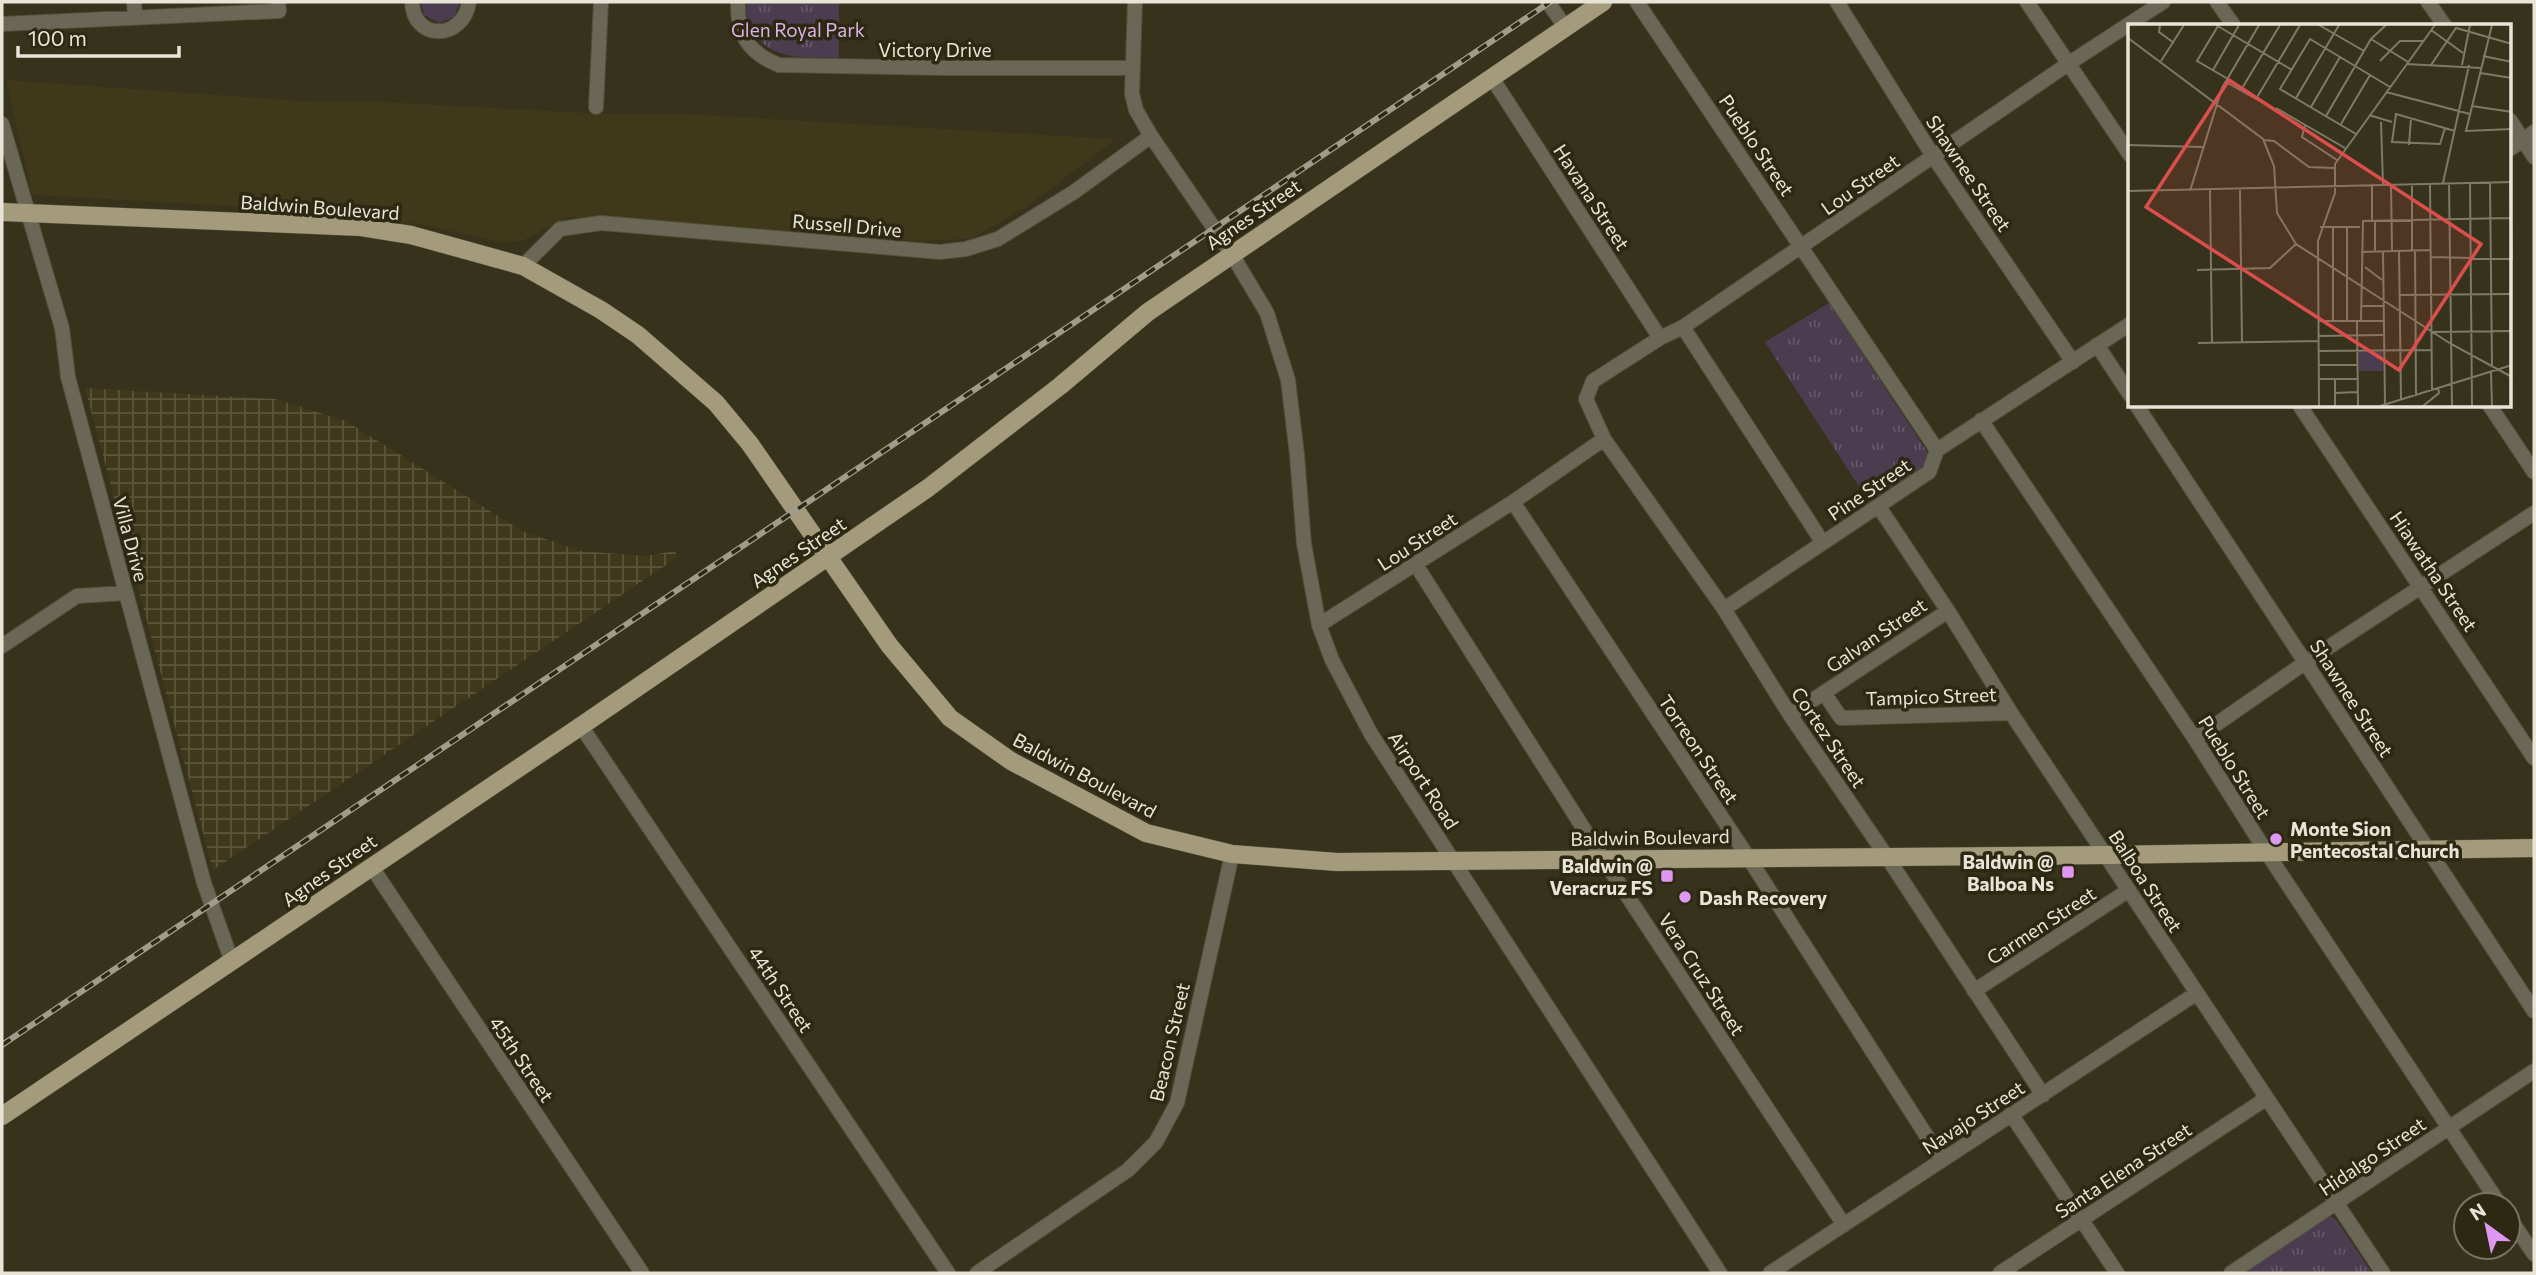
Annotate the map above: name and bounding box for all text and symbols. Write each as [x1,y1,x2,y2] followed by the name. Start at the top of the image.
[18,14,178,58] scale bar
[731,18,865,41] park label: Glen Royal Park
[2128,24,2512,408] inset map
[28,25,87,50] text: 100 m
[878,38,992,61] street label: Victory Drive
[1715,90,1799,200] street label: Pueblo Street
[1922,111,2016,236] street label: Shawnee Street
[1549,140,1635,254] street label: Havana Street
[1816,149,1904,219] street label: Lou Street
[1201,174,1305,254] street label: Agnes Street
[240,190,400,224] street label: Baldwin Boulevard
[791,209,903,241] street label: Russell Drive
[1823,453,1915,525] street label: Pine Street
[109,494,153,584] street label: Villa Drive
[1373,507,1461,575] street label: Lou Street
[2385,507,2483,636] street label: Hiawatha Street
[746,512,850,592] street label: Agnes Street
[1821,593,1931,677] street label: Galvan Street
[2306,635,2399,761] street label: Shawnee Street
[1787,682,1871,792] street label: Cortez Street
[1865,682,1997,710] street label: Tampico Street
[1654,690,1744,808] street label: Torreon Street
[2194,711,2276,823] street label: Pueblo Street
[1009,727,1161,823] street label: Baldwin Boulevard
[1384,727,1464,833] street label: Airport Road
[2290,817,2460,862] place label: Monte Sion Pentecostal Church
[1570,824,1730,850] street label: Baldwin Boulevard
[2105,826,2188,936] street label: Balboa Street
[277,829,381,911] street label: Agnes Street
[2268,831,2284,847] marker: Monte Sion Pentecostal Church
[1962,850,2054,895] place label: Baldwin @ Balboa Ns
[1549,854,1653,899] place label: Baldwin @ Veracruz FS
[2060,864,2076,880] marker: Baldwin @ Balboa Ns
[1659,868,1675,884] marker: Baldwin @ Veracruz FS
[1982,881,2100,969] street label: Carmen Street
[1699,886,1828,909] place label: Dash Recovery
[1677,889,1693,905] marker: Dash Recovery
[1654,909,1750,1039] street label: Vera Cruz Street
[744,942,818,1037] street label: 44th Street
[1144,980,1194,1104] street label: Beacon Street
[485,1012,559,1106] street label: 45th Street
[1918,1075,2029,1159] street label: Navajo Street
[2314,1112,2430,1200] street label: Hidalgo Street
[2051,1117,2196,1223] street label: Santa Elena Street
[2452,1191,2522,1261] north arrow
[2465,1198,2490,1225] text: N

